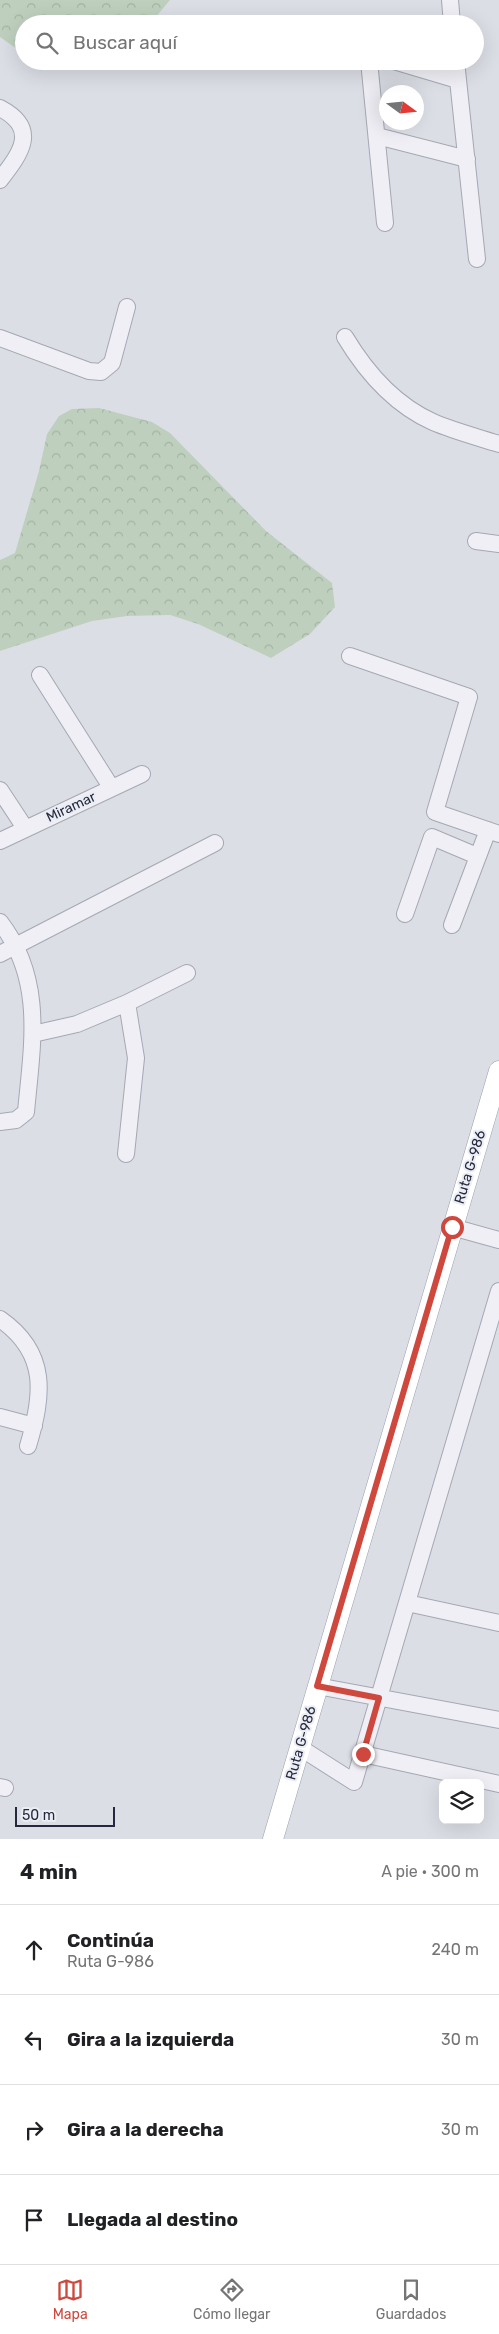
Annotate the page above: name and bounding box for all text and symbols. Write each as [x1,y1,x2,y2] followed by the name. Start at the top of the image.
[15,15,484,70] search box
[33,29,61,57] icon: search
[73,31,177,54] text: Buscar aquí
[379,85,424,130] north arrow
[43,788,99,826] street label: Miramar
[451,1128,489,1206] street label: Ruta G-986
[441,1216,464,1239] route start
[282,1704,320,1782] street label: Ruta G-986
[352,1743,375,1766] route end
[439,1779,484,1824] map controls
[439,1779,484,1824] button: layers
[15,1804,115,1827] scale bar
[22,1807,55,1824] text: 50 m
[20,1859,78,1884] text: 4 min
[381,1862,479,1881] text: A pie · 300 m
[67,1929,154,1952] text: Continúa
[20,1936,48,1964] icon: ahead
[432,1940,479,1959] text: 240 m
[67,1952,154,1971] text: Ruta G-986
[20,2026,48,2054] icon: left
[67,2028,234,2051] text: Gira a la izquierda
[441,2030,479,2049] text: 30 m
[20,2116,48,2144] icon: right
[67,2118,224,2141] text: Gira a la derecha
[441,2120,479,2139] text: 30 m
[20,2206,48,2234] icon: arrive
[67,2208,238,2231] text: Llegada al destino
[53,2276,88,2323] tab: Mapa
[193,2276,270,2323] tab: Cómo llegar
[376,2276,446,2323] tab: Guardados

